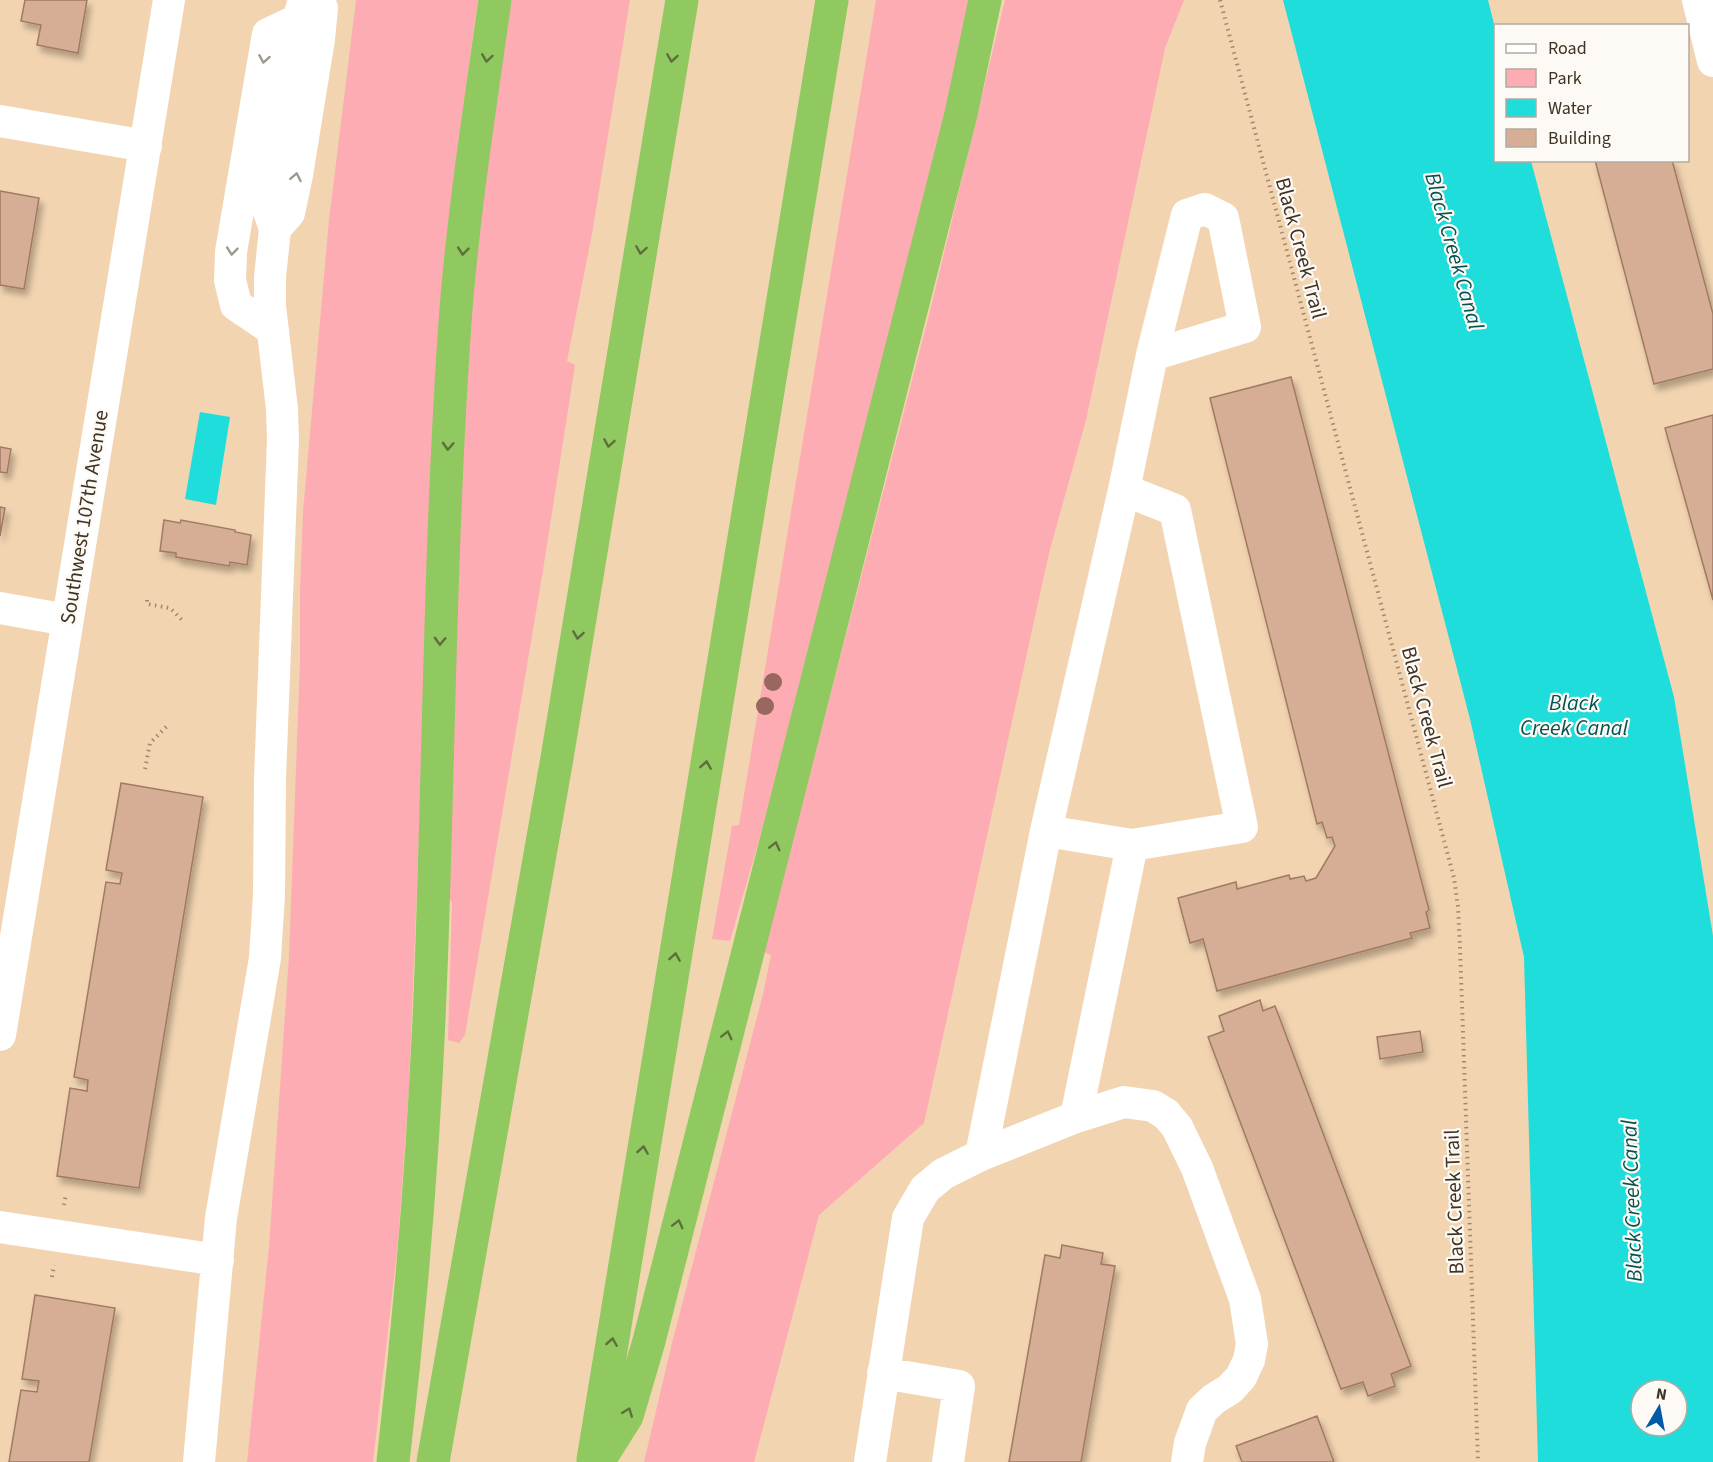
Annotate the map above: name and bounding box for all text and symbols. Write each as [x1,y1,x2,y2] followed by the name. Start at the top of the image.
[1494,24,1689,162] legend
[1548,36,1587,61] text: Road
[481,53,493,62] one-way arrow
[667,53,679,62] one-way arrow
[258,54,270,64] one-way arrow
[1548,66,1582,91] text: Park
[1548,96,1592,121] text: Water
[1548,126,1611,151] text: Building
[1416,169,1492,334] water label: Black Creek Canal
[289,172,302,182] one-way arrow
[1268,174,1334,322] street label: Black Creek Trail
[635,245,647,255] one-way arrow
[226,247,238,256] one-way arrow
[457,247,470,256] one-way arrow
[52,408,116,626] street label: Southwest 107th Avenue
[603,437,616,447] one-way arrow
[442,441,455,450] one-way arrow
[572,630,584,640] one-way arrow
[434,636,447,645] one-way arrow
[1394,643,1460,791] street label: Black Creek Trail
[1520,687,1629,744] water label: Black Creek Canal
[699,760,712,770] one-way arrow
[767,841,780,851] one-way arrow
[668,952,680,962] one-way arrow
[719,1030,732,1040] one-way arrow
[1613,1119,1651,1283] water label: Black Creek Canal
[1436,1129,1472,1275] street label: Black Creek Trail
[637,1145,649,1154] one-way arrow
[671,1219,684,1229] one-way arrow
[605,1337,618,1347] one-way arrow
[1629,1378,1689,1438] north arrow
[1654,1382,1669,1406] text: N
[620,1407,633,1418] one-way arrow

